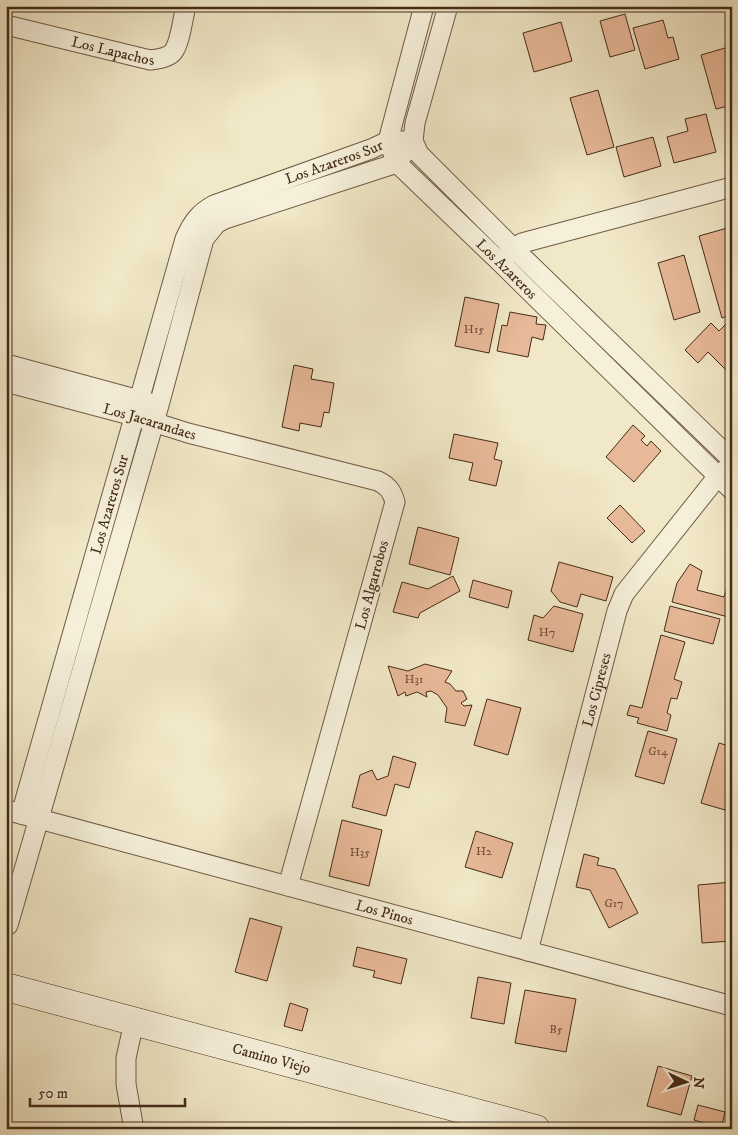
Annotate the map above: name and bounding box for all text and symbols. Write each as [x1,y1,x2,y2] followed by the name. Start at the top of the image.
[70,32,155,70] street label: Los Lapachos
[283,135,386,188] street label: Los Azareros Sur
[472,235,542,303] street label: Los Azareros
[464,322,484,337] house number: H15
[101,399,198,444] street label: Los Jacarandaes
[86,452,133,556] street label: Los Azareros Sur
[351,538,393,632] street label: Los Algarrobos
[539,625,555,640] house number: H7
[578,651,615,729] street label: Los Cipreses
[405,672,423,687] house number: H31
[648,744,669,759] house number: G14
[476,844,492,859] house number: H2
[350,845,370,860] house number: H35
[353,895,415,929] street label: Los Pinos
[604,896,624,911] house number: G17
[549,1022,563,1037] house number: B5
[230,1039,313,1078] street label: Camino Viejo
[660,1058,710,1108] north arrow
[30,1075,185,1107] scale bar
[689,1076,707,1090] text: N
[38,1084,68,1103] text: 50 m

